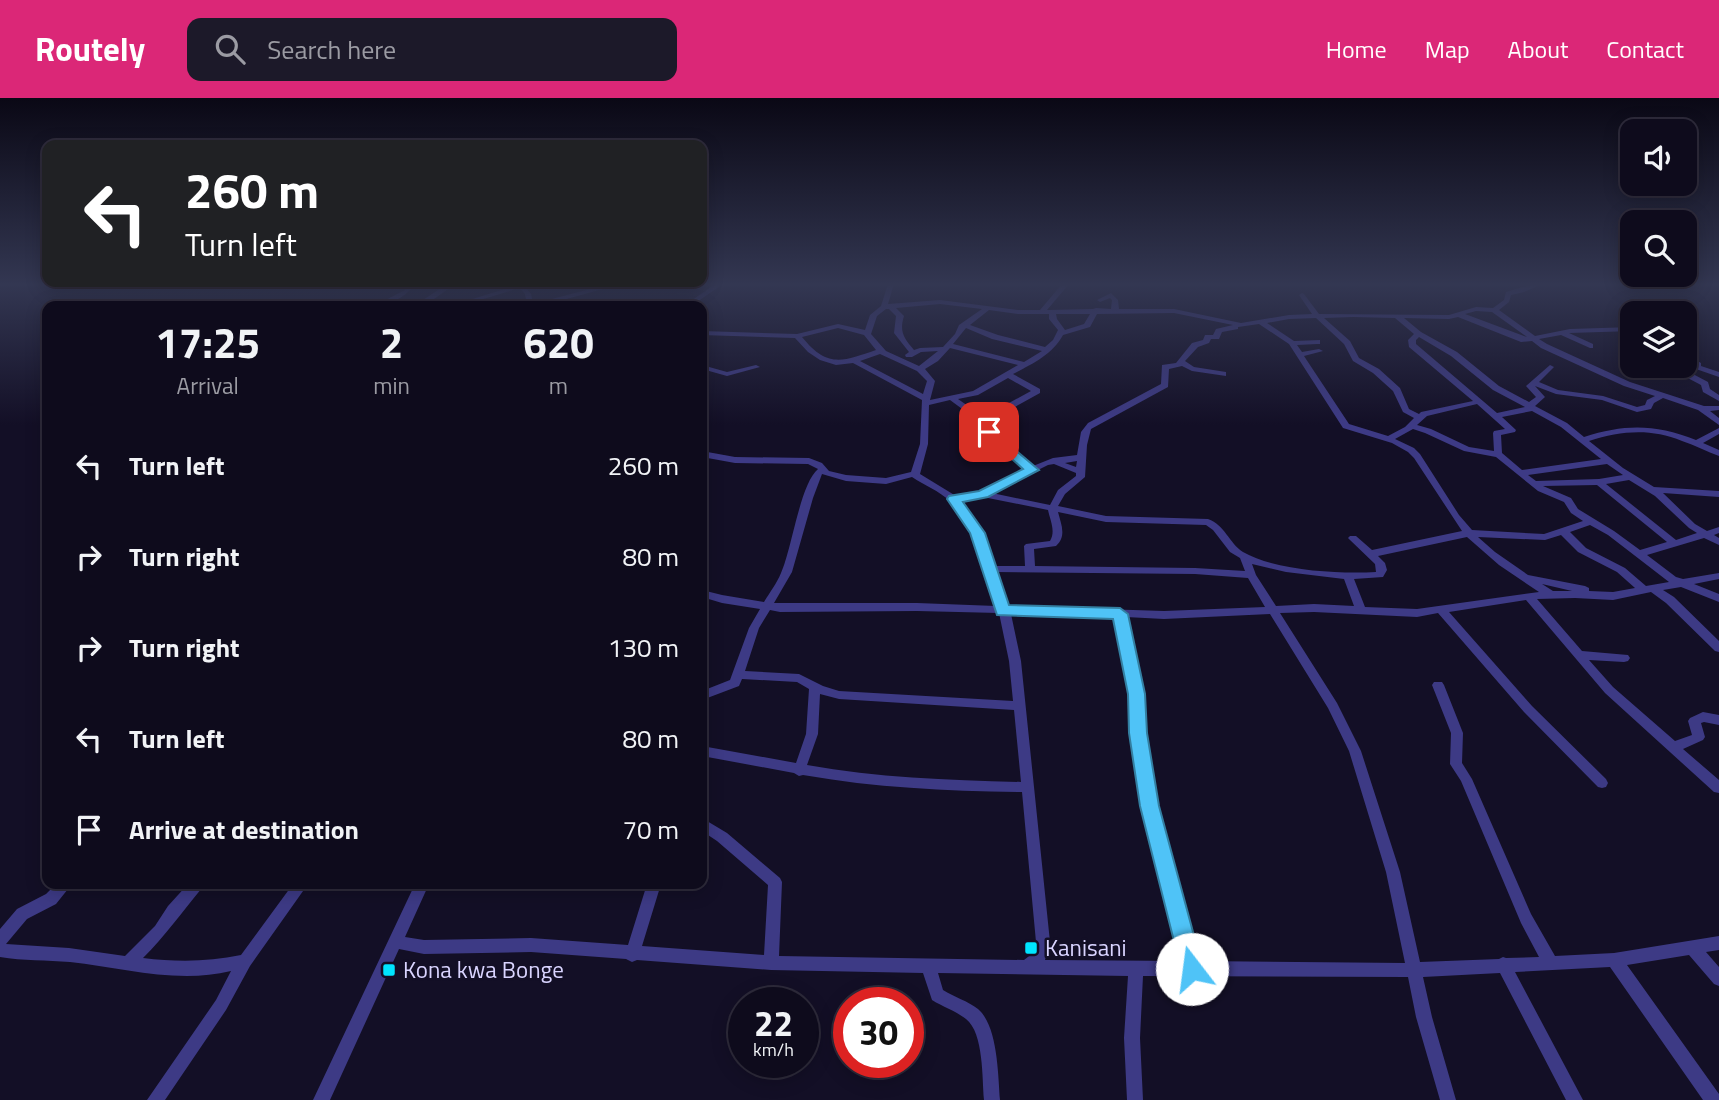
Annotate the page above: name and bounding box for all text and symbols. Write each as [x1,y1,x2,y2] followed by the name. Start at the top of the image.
[187,18,677,81] search box
[35,24,145,74] text: Routely
[211,30,249,68] icon: search
[267,30,396,69] text: Search here
[1326,31,1387,67] text: Home
[1425,31,1470,67] text: Map
[1508,31,1568,67] text: About
[1606,31,1684,67] text: Contact
[1620,119,1697,378] map controls
[1620,119,1697,196] button: sound
[185,152,319,227] text: 260 m
[70,168,161,259] icon: left
[1620,210,1697,287] button: search
[185,220,297,268] text: Turn left
[1620,301,1697,378] button: layers
[155,310,260,374] text: 17:25
[380,310,403,374] text: 2
[523,310,594,374] text: 620
[176,368,239,403] text: Arrival
[373,368,410,403] text: min
[549,368,568,403] text: m
[959,402,1019,462] pin
[970,413,1008,451] icon: arrive
[129,446,224,485] text: Turn left
[608,446,679,485] text: 260 m
[70,447,108,485] icon: left
[129,537,240,576] text: Turn right
[622,537,679,576] text: 80 m
[70,538,108,576] icon: right
[129,628,240,667] text: Turn right
[608,628,679,667] text: 130 m
[70,629,108,667] icon: right
[129,719,224,758] text: Turn left
[622,719,679,758] text: 80 m
[70,720,108,758] icon: left
[129,810,359,849] text: Arrive at destination
[622,810,679,849] text: 70 m
[70,811,108,849] icon: arrive
[1045,930,1127,965] place label: Kanisani
[1155,932,1229,1006] position arrow
[1023,940,1039,956] marker: Kanisani
[403,952,564,987] place label: Kona kwa Bonge
[381,962,397,978] marker: Kona kwa Bonge
[833,987,924,1078] speed limit sign: 30
[754,996,793,1050] text: 22
[753,1036,794,1063] text: km/h

